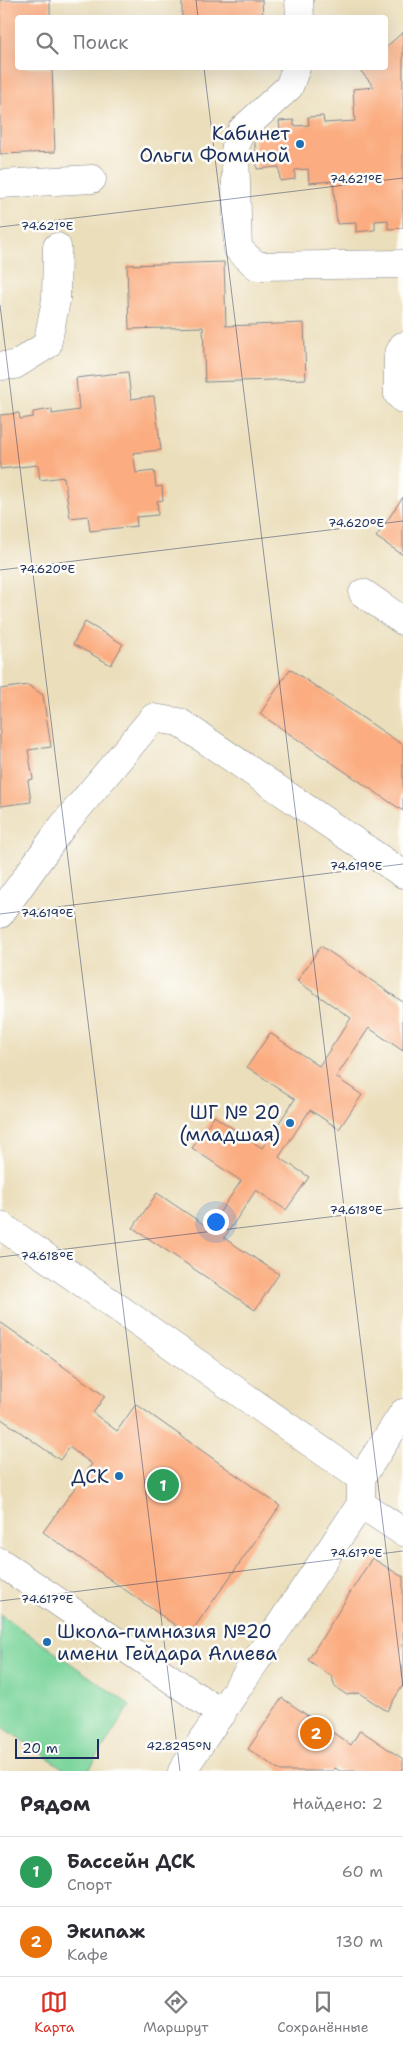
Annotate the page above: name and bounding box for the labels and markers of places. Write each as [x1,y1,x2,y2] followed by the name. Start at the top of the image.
[139,121,290,168] place label: Кабинет Ольги Фоминой
[294,138,306,150] marker: Кабинет Ольги Фоминой
[179,1100,280,1147] place label: ШГ № 20 (младшая)
[284,1117,296,1129] marker: ШГ № 20 (младшая)
[71,1464,109,1489] place label: ДСК
[147,1466,179,1504] pin: 1
[113,1470,125,1482] marker: ДСК
[57,1619,277,1666] place label: Школа-гимназия №20 имени Гейдара Алиева
[41,1636,53,1648] marker: Школа-гимназия №20 имени Гейдара Алиева
[300,1714,332,1752] pin: 2

